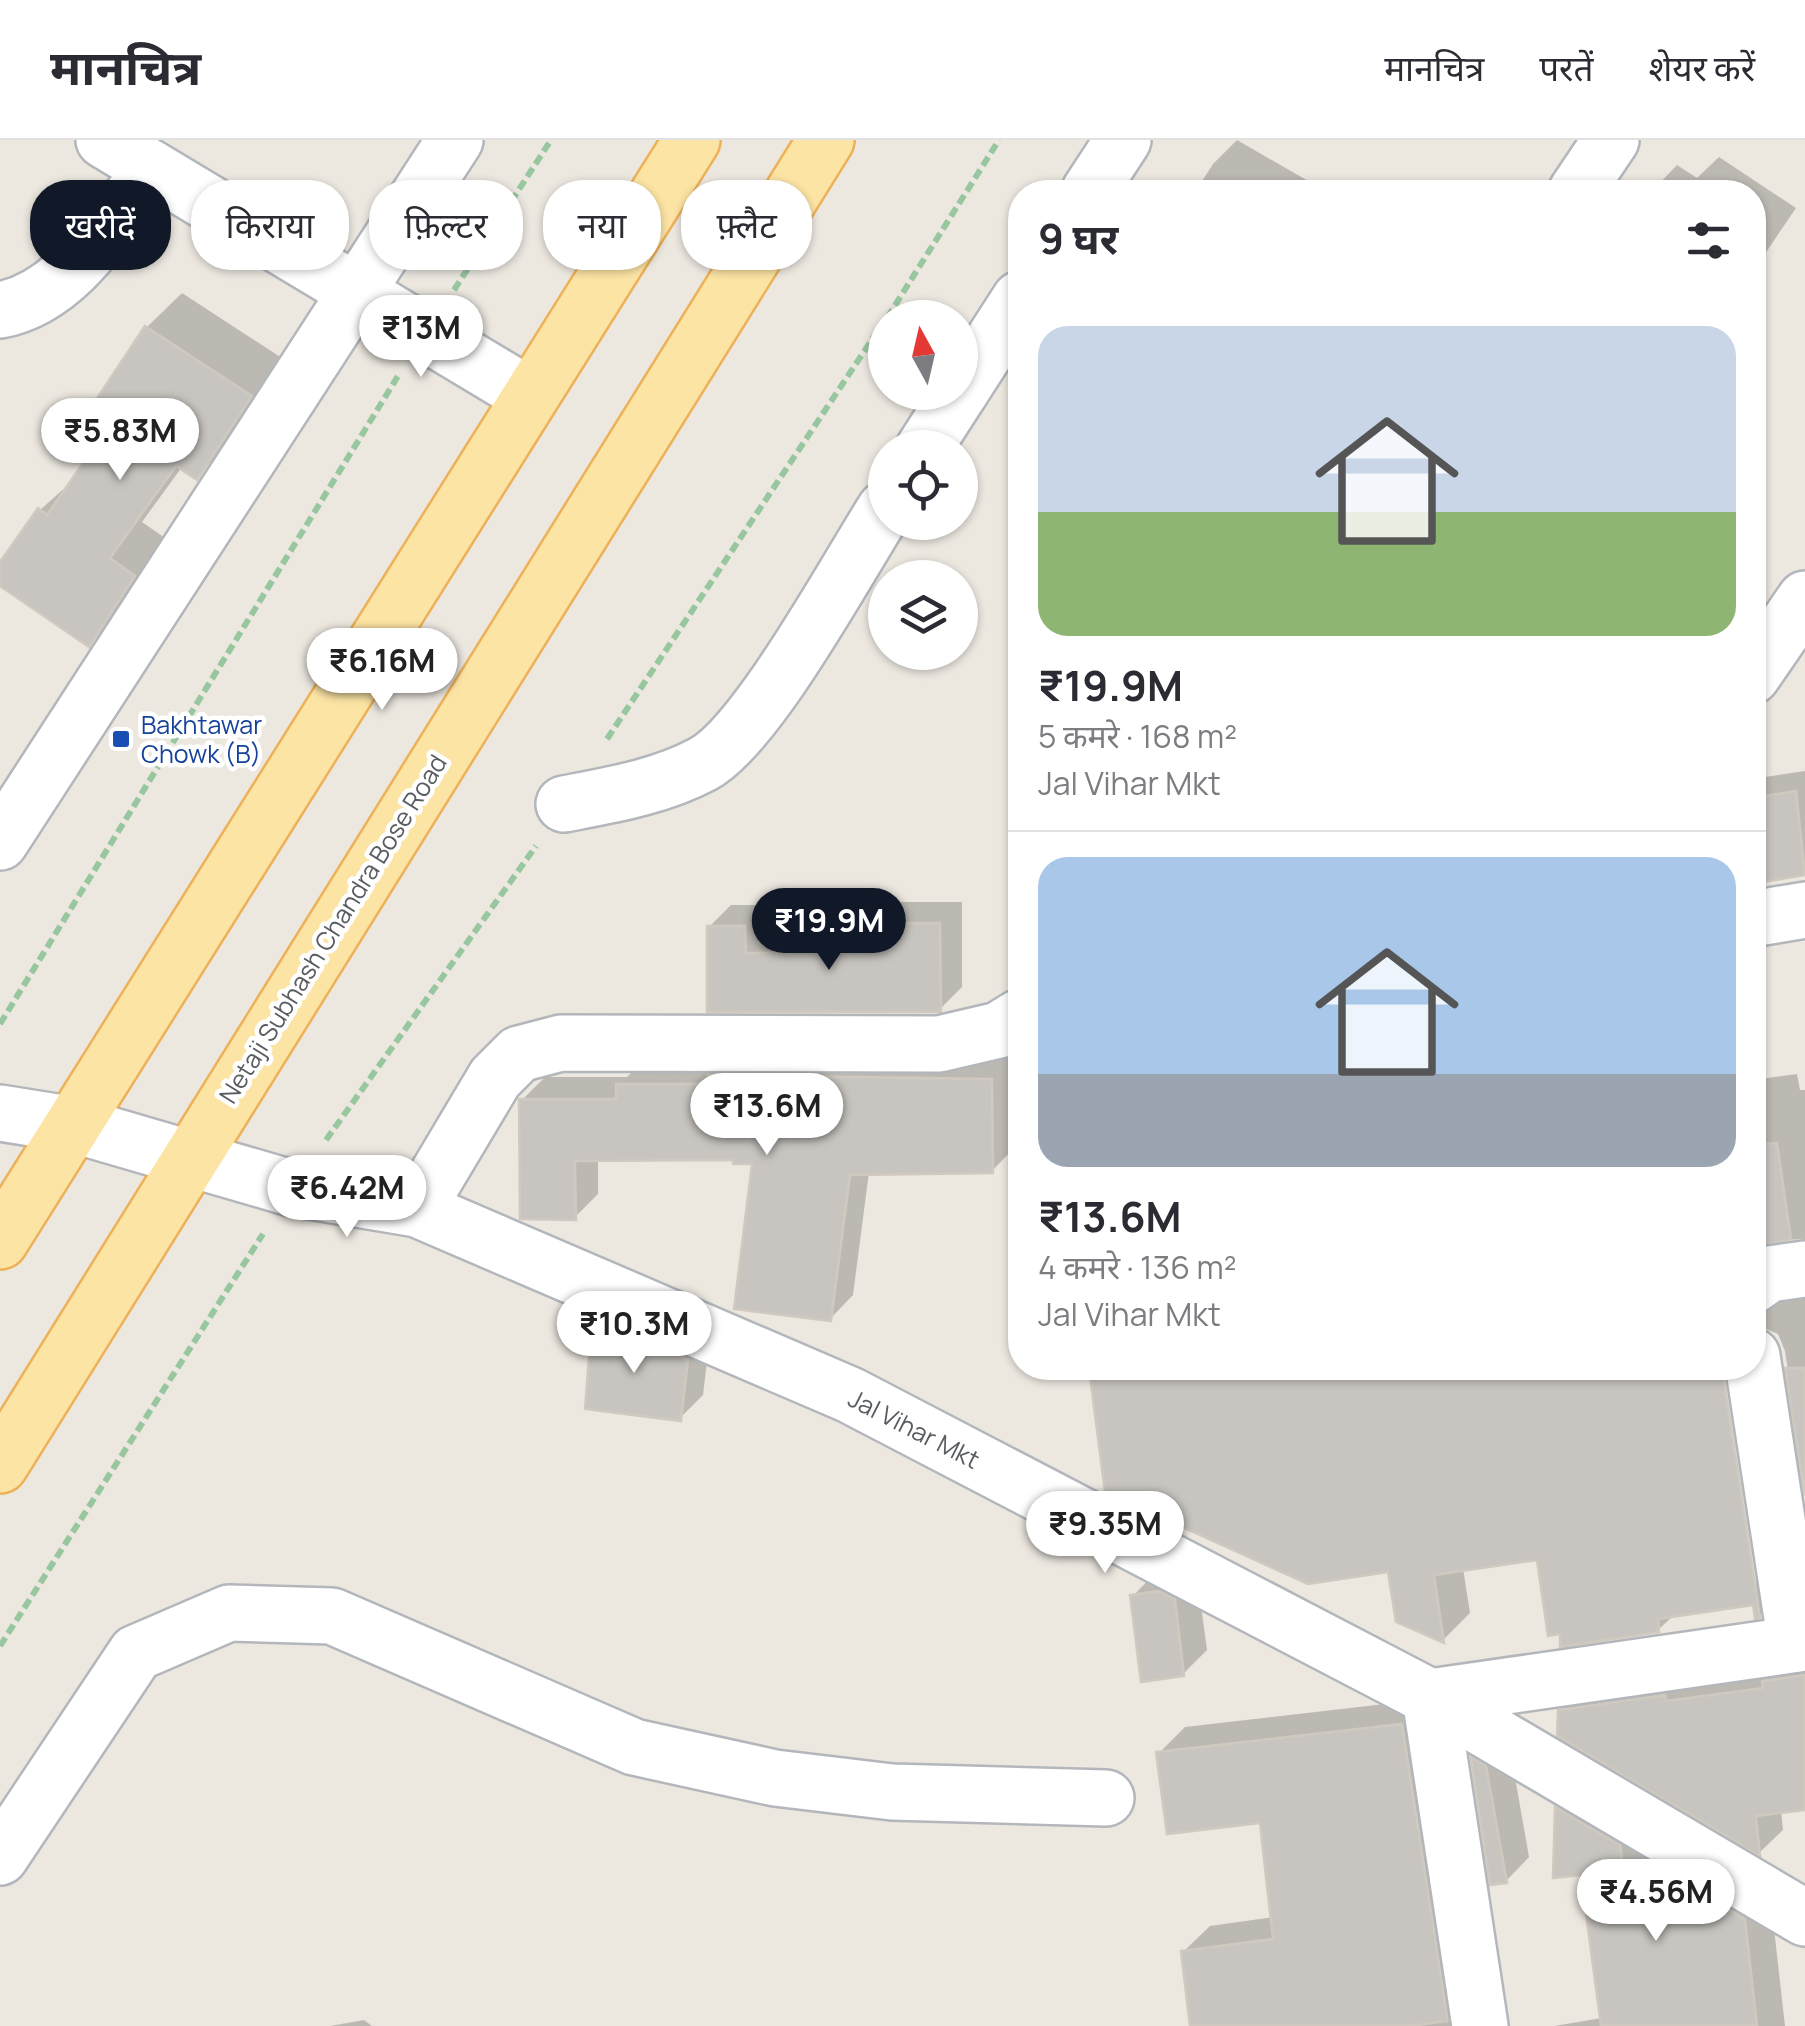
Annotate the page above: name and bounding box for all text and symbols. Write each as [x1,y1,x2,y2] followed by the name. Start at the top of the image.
[50,34,201,99] text: मानचित्र
[1384,44,1484,92] text: मानचित्र
[1539,44,1593,92] text: परतें
[1648,44,1755,92] text: शेयर करें
[30,180,171,270] chip: खरीदें
[191,180,349,270] chip: किराया
[369,180,523,270] chip: फ़िल्टर
[543,180,661,270] chip: नया
[681,180,812,270] chip: फ़्लैट
[1038,209,1118,267] text: 9 घर
[1681,213,1736,268] icon: filters
[362,295,480,380] pin: ₹13M
[868,300,978,410] north arrow
[868,300,978,670] map controls
[381,305,461,349] text: ₹13M
[1297,391,1477,571] icon: home
[39,398,201,483] pin: ₹5.83M
[63,408,177,452] text: ₹5.83M
[868,430,978,540] button: locate
[868,560,978,670] button: layers
[301,628,463,713] pin: ₹6.16M
[329,638,435,682] text: ₹6.16M
[1038,656,1183,714] text: ₹19.9M
[141,707,262,771] place label: Bakhtawar Chowk (B)
[1038,714,1237,758] text: 5 कमरे · 168 m²
[110,728,132,750] marker: Bakhtawar Chowk (B)
[210,748,455,1110] street label: Netaji Subhash Chandra Bose Road
[1038,761,1221,805] text: Jal Vihar Mkt
[748,888,910,973] pin: ₹19.9M
[774,898,884,942] text: ₹19.9M
[1297,922,1477,1102] icon: home
[686,1073,848,1158] pin: ₹13.6M
[712,1083,822,1127] text: ₹13.6M
[266,1155,428,1240] pin: ₹6.42M
[289,1165,405,1209] text: ₹6.42M
[1038,1187,1182,1245] text: ₹13.6M
[1038,1245,1236,1289] text: 4 कमरे · 136 m²
[553,1291,715,1376] pin: ₹10.3M
[1038,1292,1221,1336] text: Jal Vihar Mkt
[579,1301,689,1345] text: ₹10.3M
[843,1381,986,1477] street label: Jal Vihar Mkt
[1024,1491,1186,1576] pin: ₹9.35M
[1048,1501,1162,1545] text: ₹9.35M
[1575,1859,1737,1944] pin: ₹4.56M
[1599,1869,1713,1913] text: ₹4.56M

